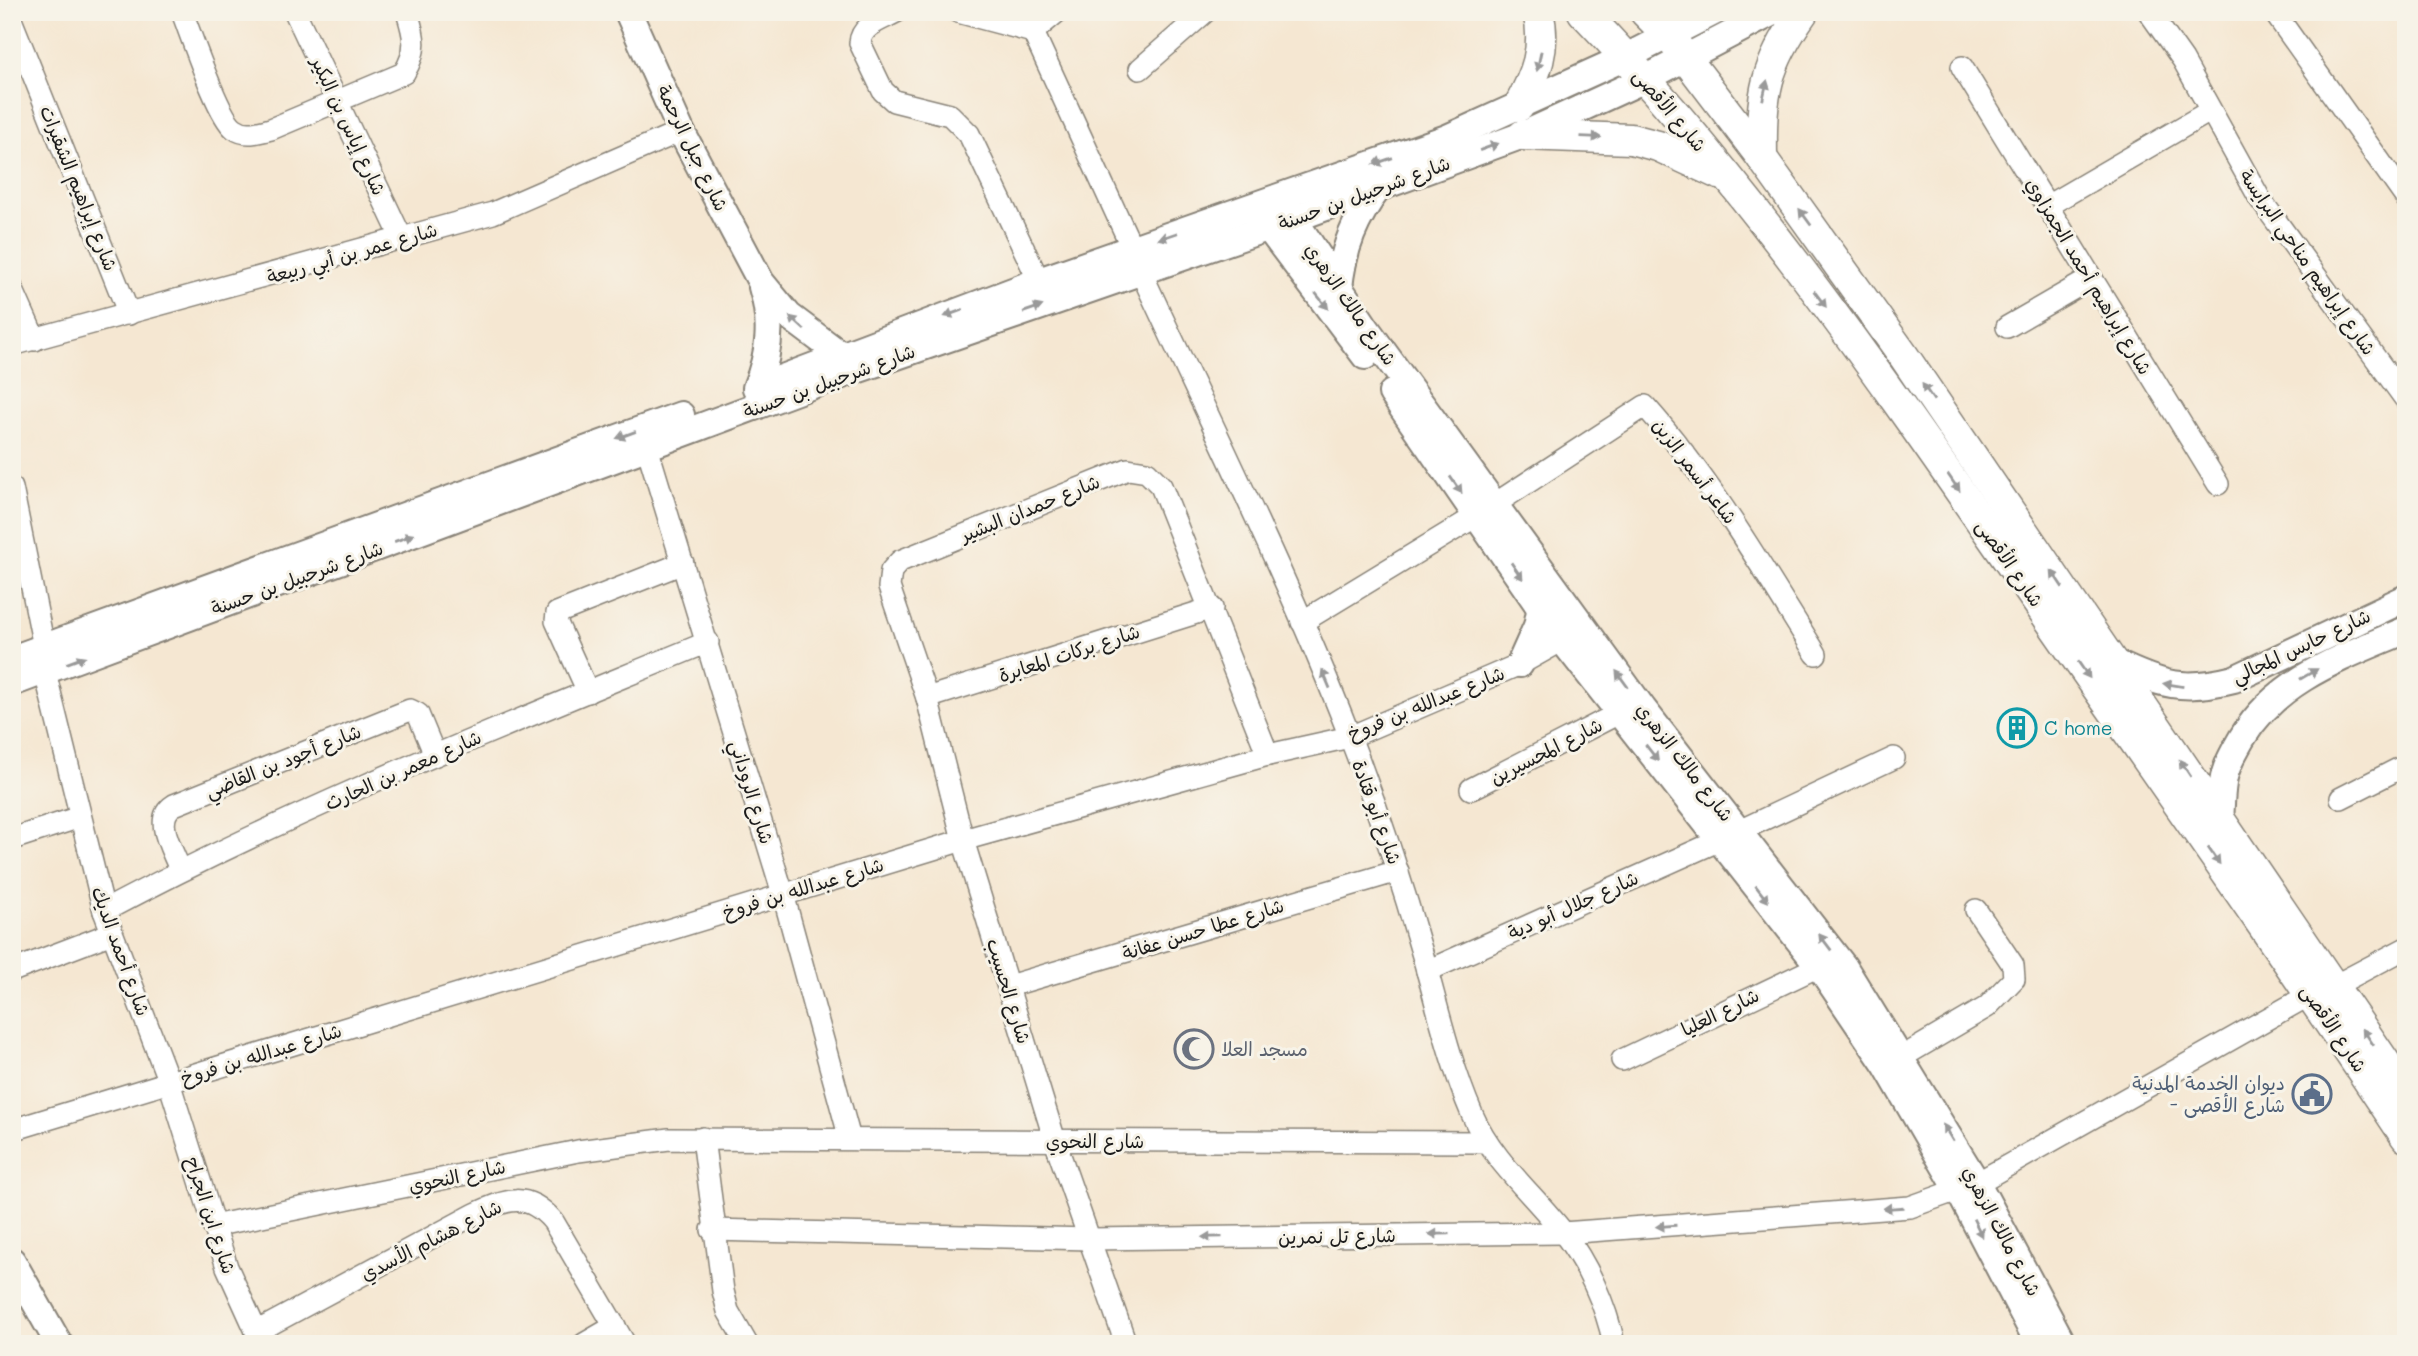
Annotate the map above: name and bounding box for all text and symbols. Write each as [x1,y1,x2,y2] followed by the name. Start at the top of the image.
[1533,50,1544,72] one-way arrow
[304,51,392,200] street label: شارع إياس بن البكير
[1627,63,1712,158] street label: شارع الأقصى
[1760,79,1771,101] one-way arrow
[650,81,735,216] street label: شارع جبل الرحمة
[32,101,124,275] street label: شارع إبراهيم الشقيرات
[1581,131,1603,142] one-way arrow
[1479,141,1500,152] one-way arrow
[1274,150,1454,237] street label: شارع شرحبيل بن حسنة
[1373,156,1394,167] one-way arrow
[2231,164,2382,362] street label: شارع إبراهيم مناحي البرايسة
[2018,173,2158,380] street label: شارع إبراهيم أحمد الجمزاوي
[1798,208,1812,226] one-way arrow
[264,216,441,294] street label: شارع عمر بن أبي ربيعة
[1158,231,1179,242] one-way arrow
[1297,238,1403,372] street label: شارع مالك الزهري
[1813,290,1827,308] one-way arrow
[1315,291,1330,309] one-way arrow
[1022,303,1043,314] one-way arrow
[944,307,965,318] one-way arrow
[788,315,806,331] one-way arrow
[739,338,919,425] street label: شارع شرحبيل بن حسنة
[1921,383,1935,401] one-way arrow
[1648,413,1743,528] street label: شاعر أسمر الزبن
[616,430,637,441] one-way arrow
[955,468,1104,550] street label: شارع حمدان البشير
[1947,474,1961,492] one-way arrow
[1449,476,1463,494] one-way arrow
[1970,514,2050,612] street label: شارع الأقصى
[394,532,415,543] one-way arrow
[207,535,387,622] street label: شارع شرحبيل بن حسنة
[1510,562,1524,580] one-way arrow
[2050,570,2064,588] one-way arrow
[2227,602,2376,693] street label: شارع حابس المجالي
[995,618,1143,689] street label: شارع بركات المعابرة
[66,654,87,665] one-way arrow
[1344,660,1509,747] street label: شارع عبدالله بن فروخ
[2077,661,2091,679] one-way arrow
[2300,668,2319,681] one-way arrow
[1320,669,1331,690] one-way arrow
[1615,670,1629,688] one-way arrow
[2162,679,2184,690] one-way arrow
[1629,697,1740,828] street label: شارع مالك الزهري
[1996,707,2038,749] building icon: C home
[1485,711,1607,791] street label: شارع المحسيرين
[2044,715,2113,740] place label: C home
[201,718,366,808] street label: شارع أجود بن القاضي
[321,724,486,817] street label: شارع معمر بن الحارث
[720,737,780,848] street label: شارع الروداني
[1645,744,1659,762] one-way arrow
[1345,756,1408,868] street label: شارع أبو قتادة
[2178,758,2191,777] one-way arrow
[2207,847,2221,865] one-way arrow
[719,851,887,926] street label: شارع عبدالله بن فروخ
[1504,865,1643,946] street label: شارع جلال أبو دية
[85,883,156,1020] street label: شارع أحمد الديك
[1755,884,1770,902] one-way arrow
[1119,892,1287,967] street label: شارع عطا حسن عفانة
[1817,934,1832,952] one-way arrow
[980,935,1037,1047] street label: شارع الحسيب
[2294,979,2373,1078] street label: شارع الأقصى
[1677,982,1764,1043] street label: شارع العليا
[177,1017,345,1092] street label: شارع عبدالله بن فروخ
[1173,1028,1215,1070] mosque icon: مسجد العلا
[2361,1028,2375,1046] one-way arrow
[1221,1036,1308,1061] place label: مسجد العلا
[2132,1070,2285,1119] place label: ديوان الخدمة المدنية - شارع الأقصى
[2291,1073,2333,1115] public building icon: ديوان الخدمة المدنية - شارع الأقصى
[1941,1124,1954,1143] one-way arrow
[1046,1128,1144,1156] street label: شارع النحوي
[179,1153,242,1277] street label: شارع ابن الجراح
[406,1153,508,1201] street label: شارع النحوي
[1955,1161,2047,1302] street label: شارع مالك الزهري
[356,1193,507,1289] street label: شارع هشام الأسدي
[1882,1203,1904,1214] one-way arrow
[1973,1218,1984,1238] one-way arrow
[1655,1220,1677,1231] one-way arrow
[1278,1222,1396,1251] street label: شارع تل نمرين
[1428,1228,1450,1240] one-way arrow
[1200,1231,1222,1243] one-way arrow

